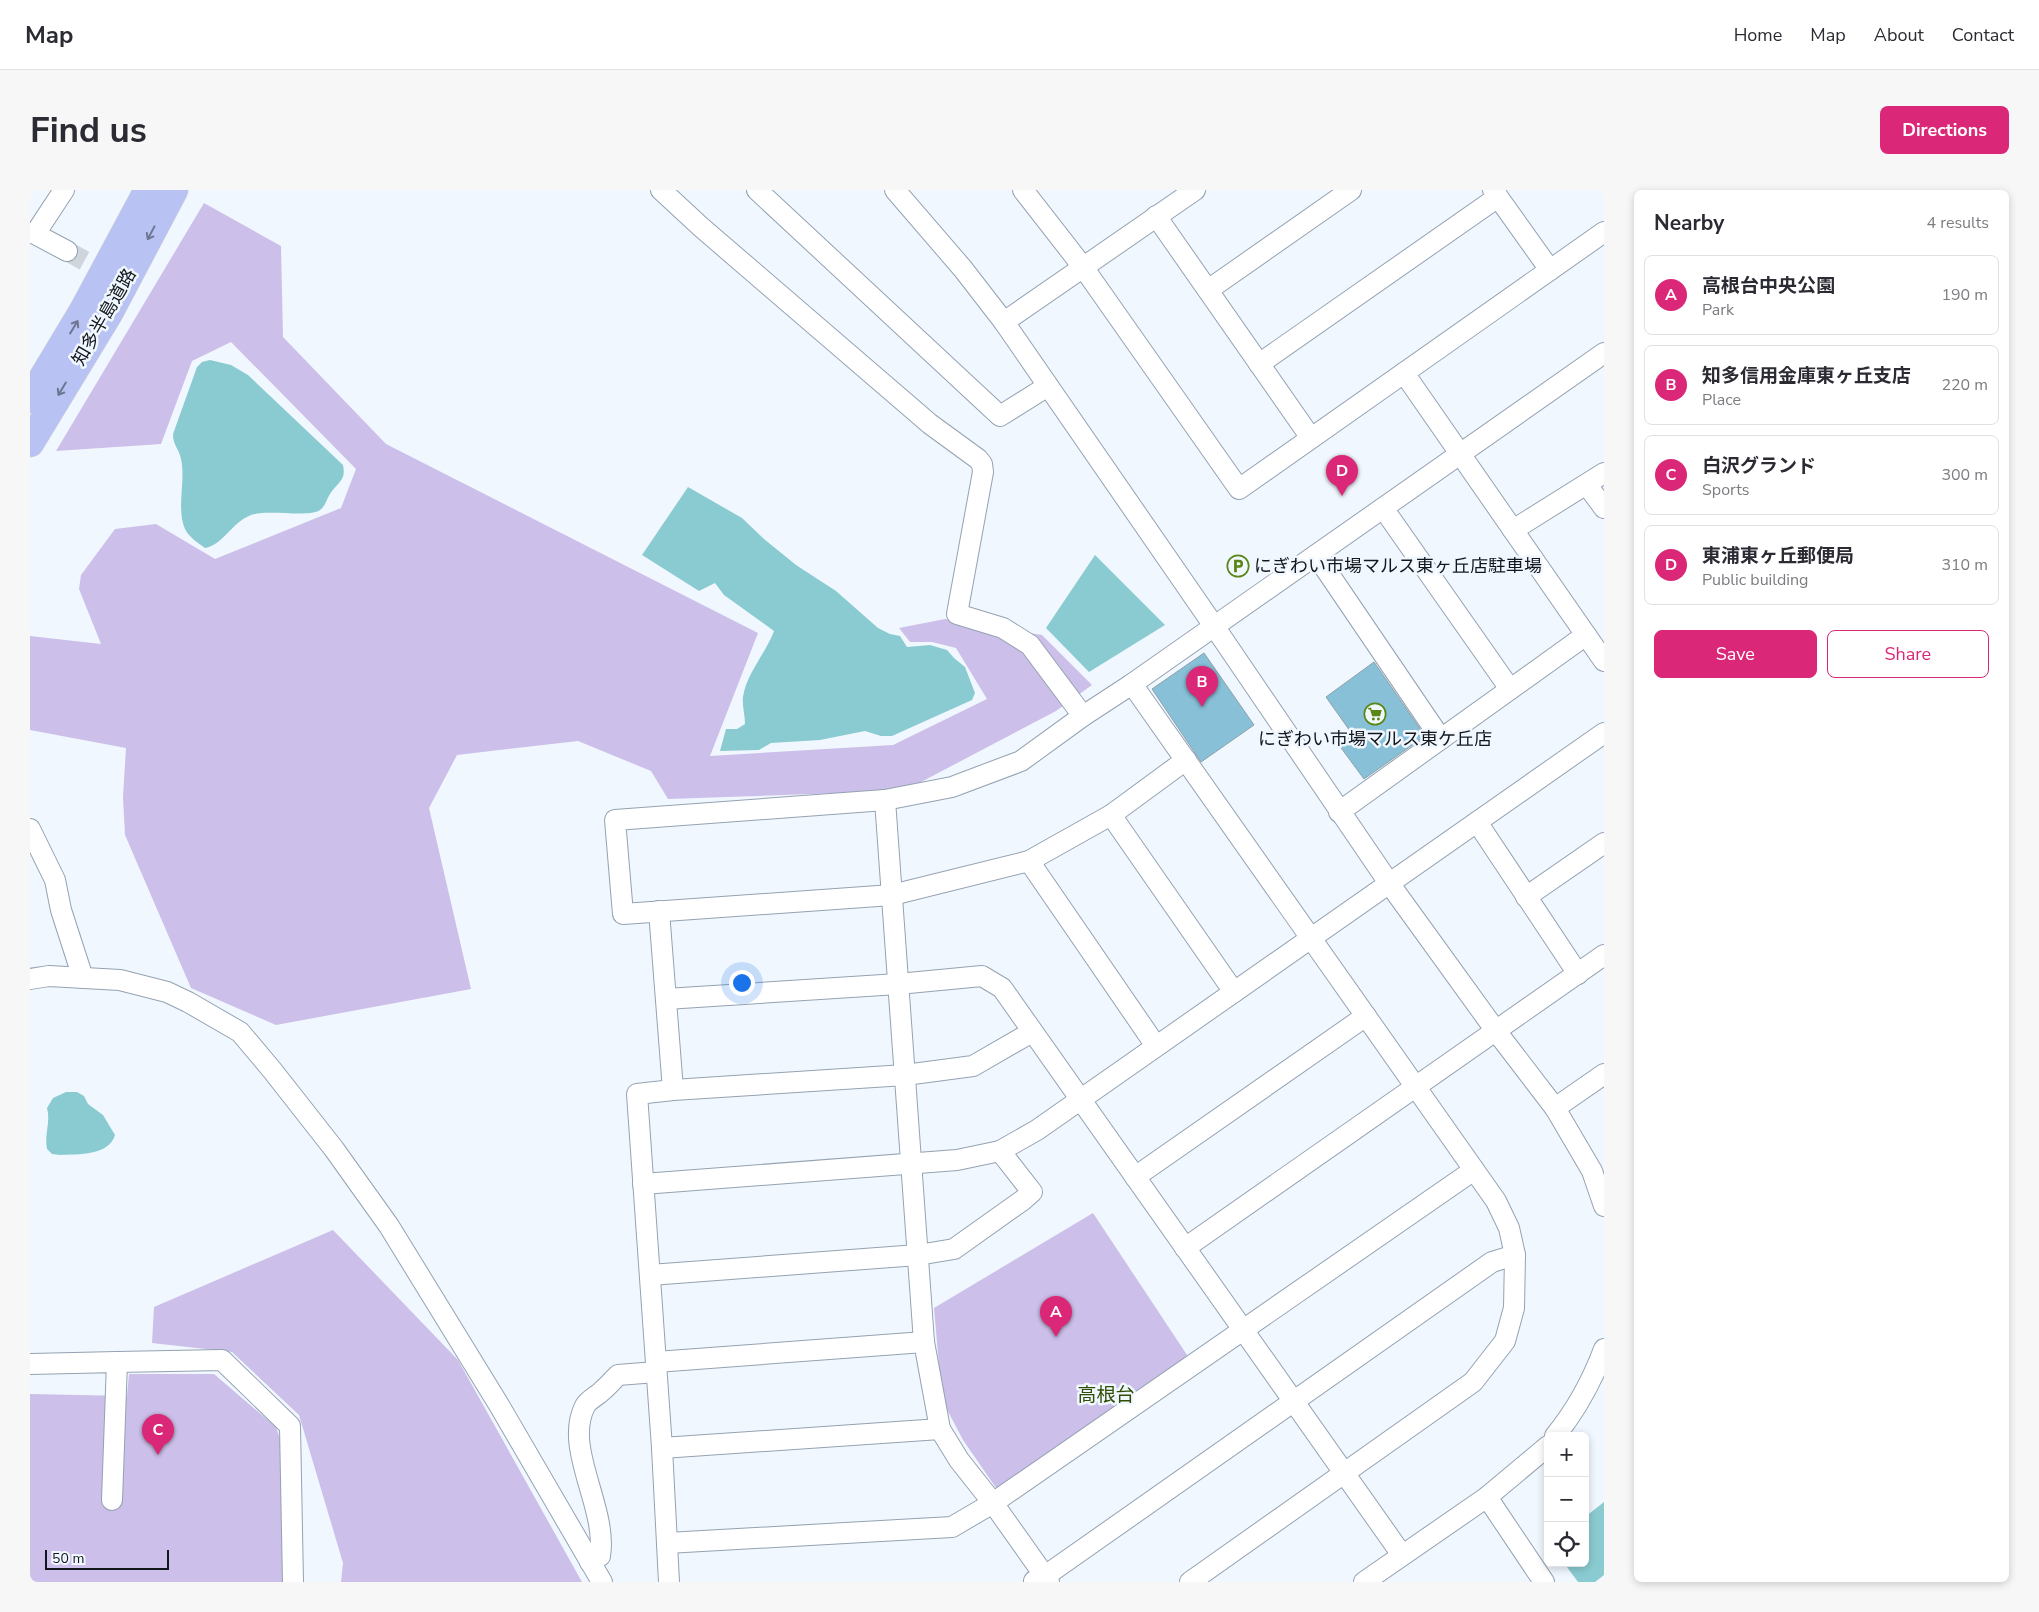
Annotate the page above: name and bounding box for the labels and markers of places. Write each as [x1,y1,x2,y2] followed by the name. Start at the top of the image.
[1326,455,1358,496] pin: D
[1226,554,1250,578] parking icon: にぎわい市場マルス東ヶ丘店駐車場
[1254,554,1542,578] place label: にぎわい市場マルス東ヶ丘店駐車場
[1186,666,1218,707] pin: B
[1363,702,1387,726] supermarket icon: にぎわい市場マルス東ケ丘店
[1258,727,1492,751] place label: にぎわい市場マルス東ケ丘店
[1040,1296,1072,1337] pin: A
[142,1414,174,1455] pin: C

